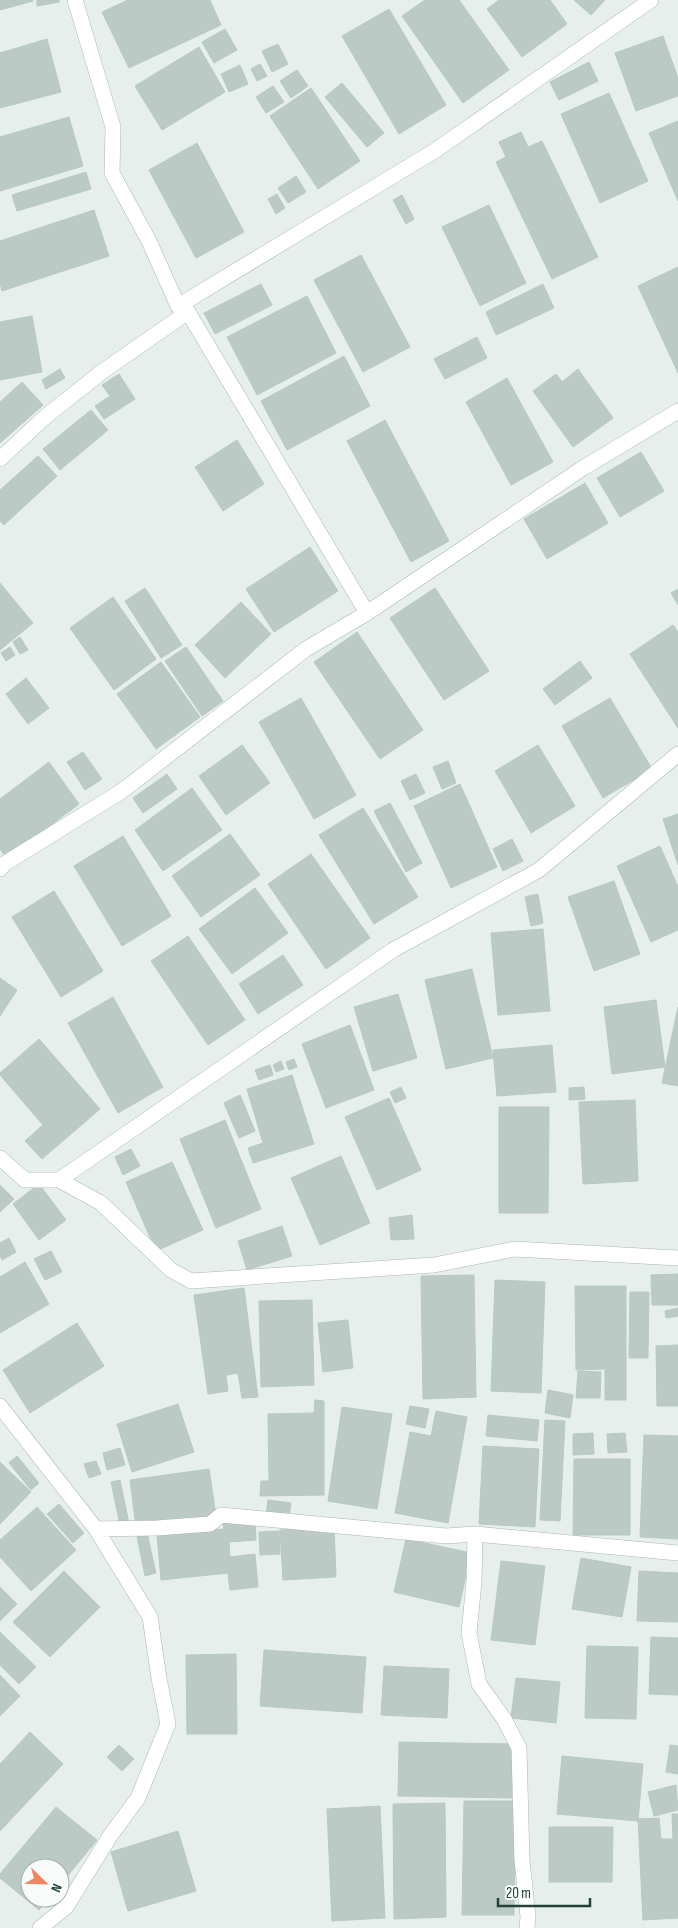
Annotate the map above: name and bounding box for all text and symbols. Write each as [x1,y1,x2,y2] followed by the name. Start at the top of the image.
[20,1858,70,1908] north arrow
[498,1876,590,1908] scale bar
[47,1881,66,1895] text: N
[506,1884,531,1903] text: 20 m

